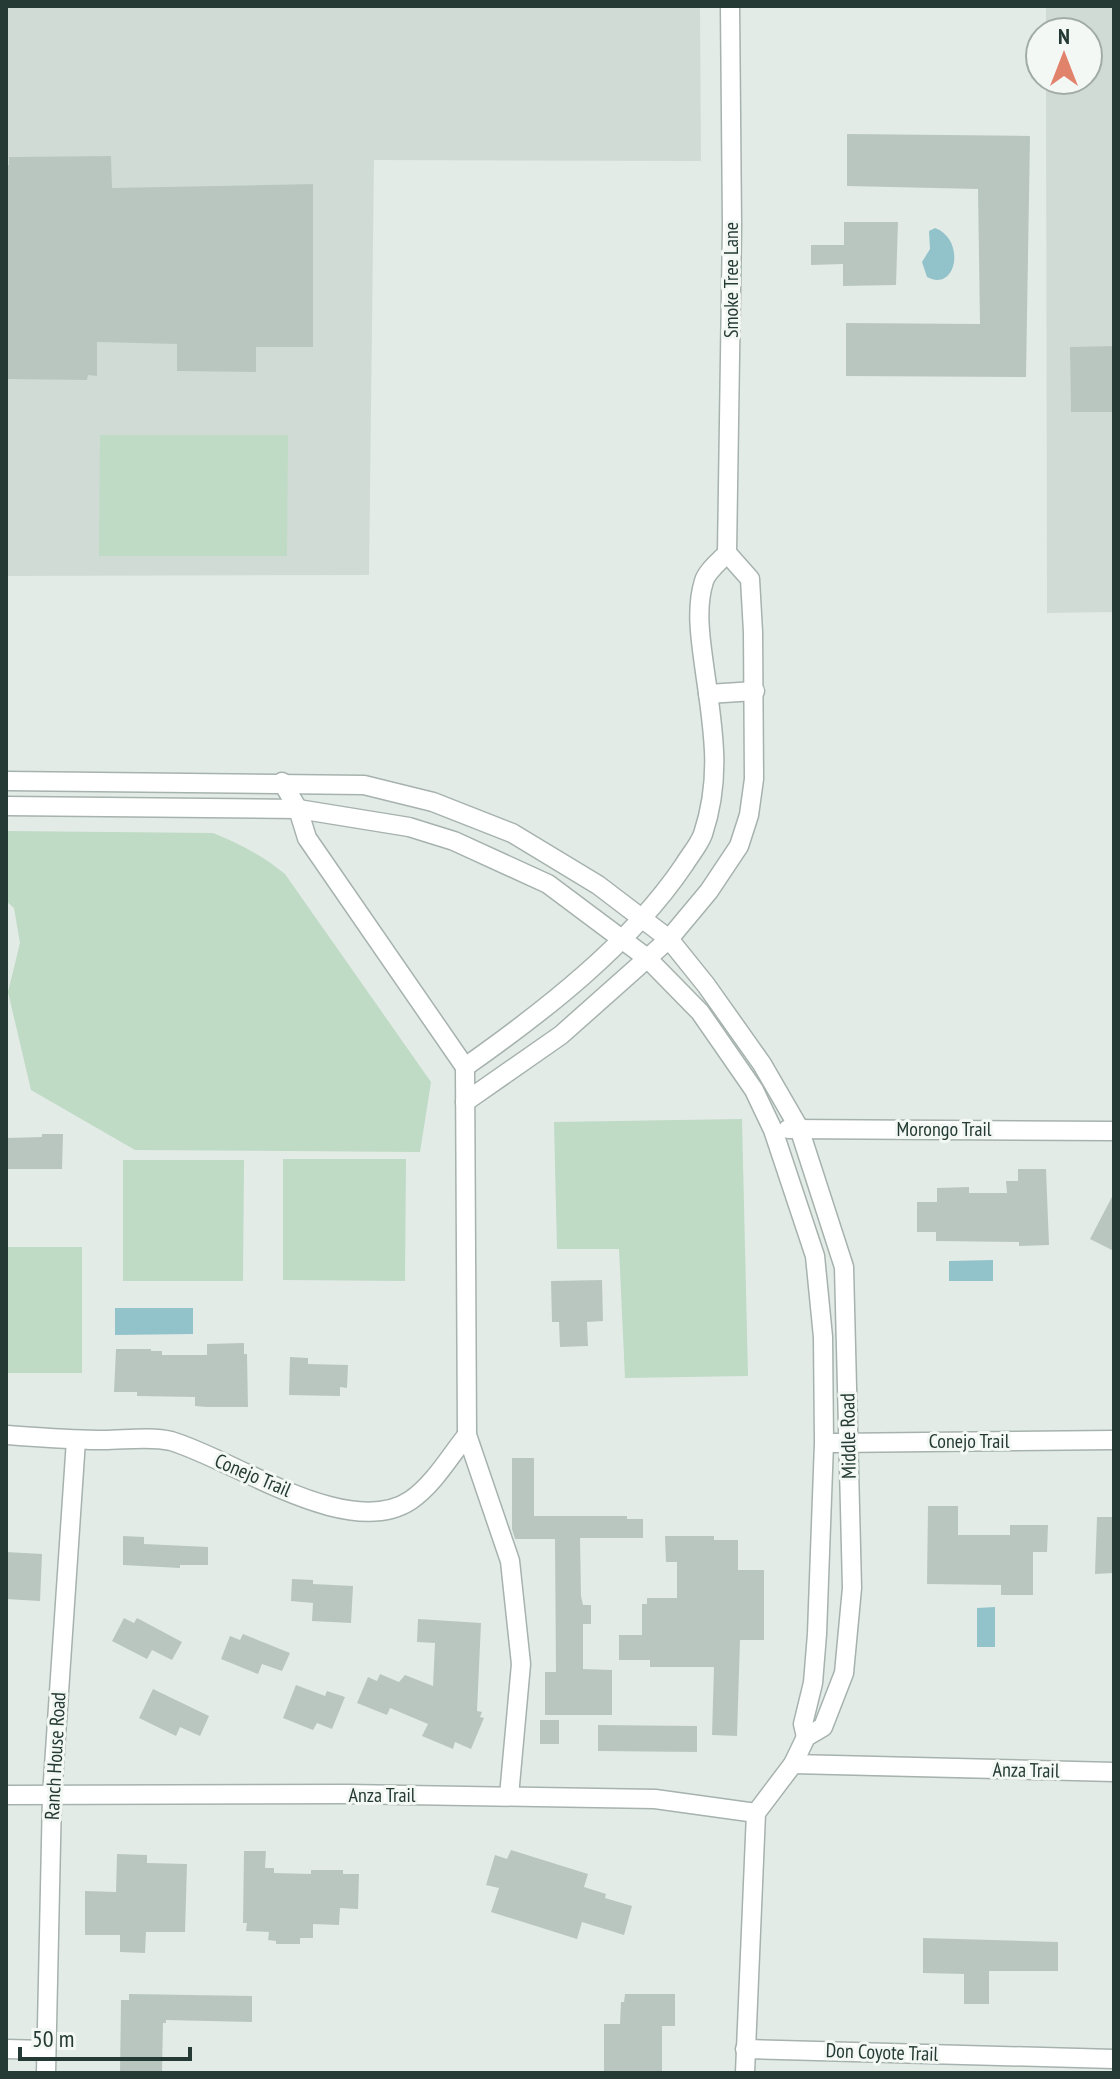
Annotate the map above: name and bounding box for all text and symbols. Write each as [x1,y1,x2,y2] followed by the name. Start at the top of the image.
[1024,16,1104,96] north arrow
[1058,22,1070,50] text: N
[718,222,744,338] street label: Smoke Tree Lane
[897,1116,992,1142] street label: Morongo Trail
[834,1393,862,1479] street label: Middle Road
[929,1428,1010,1454] street label: Conejo Trail
[211,1447,296,1503] street label: Conejo Trail
[39,1691,71,1821] street label: Ranch House Road
[992,1756,1060,1784] street label: Anza Trail
[349,1782,416,1808] street label: Anza Trail
[20,2011,190,2061] scale bar
[32,2023,74,2054] text: 50 m
[825,2037,939,2067] street label: Don Coyote Trail

